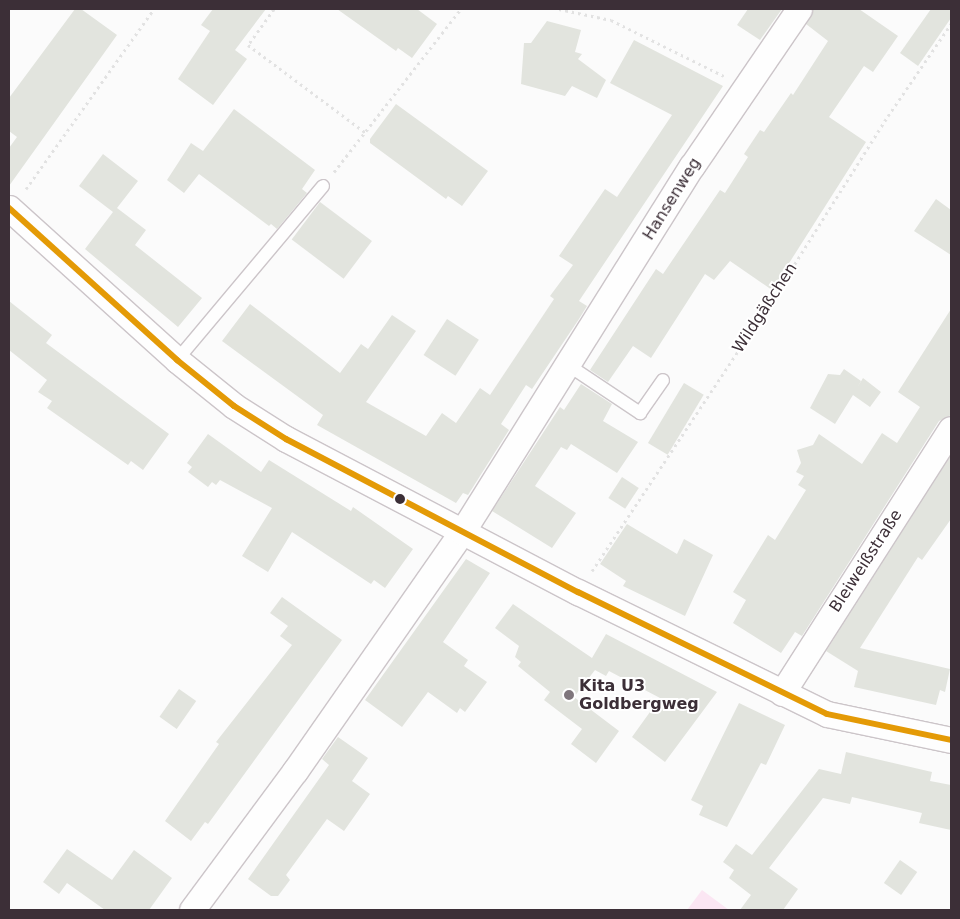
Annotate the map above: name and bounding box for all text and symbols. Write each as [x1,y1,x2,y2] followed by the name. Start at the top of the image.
[639,154,705,244] street label: Hansenweg
[729,259,801,357] street label: Wildgäßchen
[395,494,405,504] unlabelled marker
[826,506,906,616] street label: Bleiweißstraße
[579,676,699,714] place label: Kita U3 Goldbergweg
[563,689,575,701] marker: Kita U3 Goldbergweg

